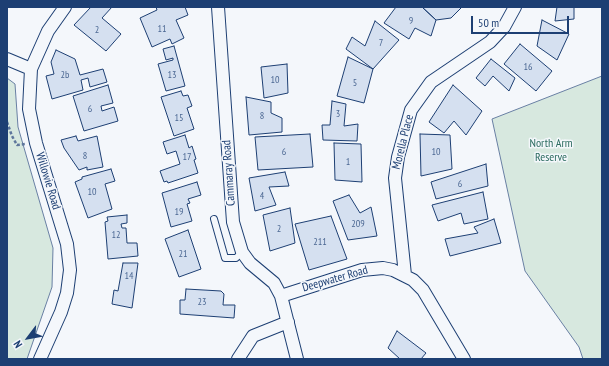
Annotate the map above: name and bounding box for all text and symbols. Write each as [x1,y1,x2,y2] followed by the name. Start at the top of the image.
[473,8,571,34] scale bar
[409,15,413,27] house number: 9
[478,15,499,30] text: 50 m
[158,23,166,35] house number: 11
[95,24,99,36] house number: 2
[379,37,383,49] house number: 7
[524,61,532,73] house number: 16
[61,69,69,81] house number: 2b
[168,69,176,81] house number: 13
[271,74,279,86] house number: 10
[353,77,357,89] house number: 5
[88,103,92,115] house number: 6
[336,108,340,120] house number: 3
[260,110,264,122] house number: 8
[175,112,183,124] house number: 15
[389,113,417,171] street label: Morella Place
[529,137,573,165] park label: North Arm Reserve
[220,139,238,207] street label: Cammaray Road
[282,146,286,158] house number: 6
[432,146,440,158] house number: 10
[83,150,87,162] house number: 8
[32,151,64,211] street label: Willowie Road
[183,151,191,163] house number: 17
[346,156,350,168] house number: 1
[458,178,462,190] house number: 6
[88,186,96,198] house number: 10
[260,190,264,202] house number: 4
[175,206,183,218] house number: 19
[351,218,365,230] house number: 209
[277,223,281,235] house number: 2
[112,229,120,241] house number: 12
[313,236,327,248] house number: 211
[179,248,187,260] house number: 21
[301,263,369,295] street label: Deepwater Road
[125,270,133,282] house number: 14
[198,296,206,308] house number: 23
[8,318,48,358] north arrow
[10,338,25,351] text: N

